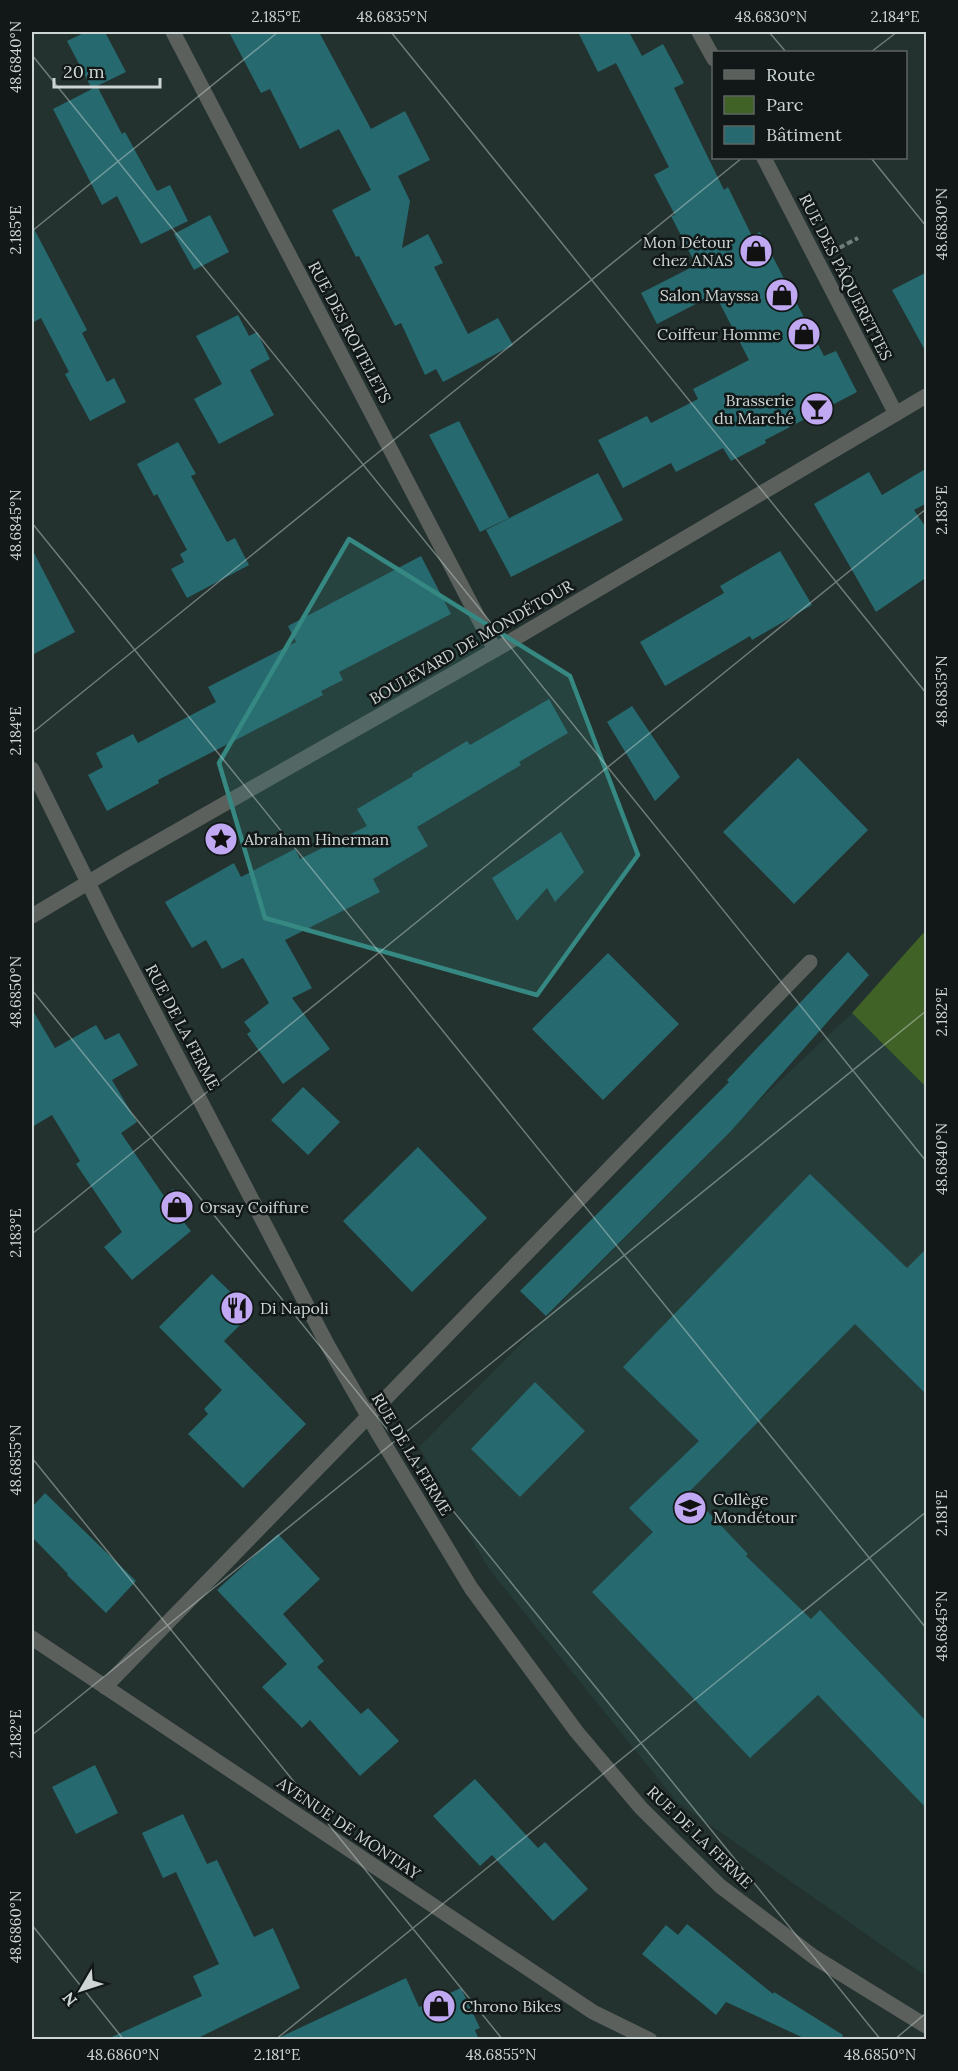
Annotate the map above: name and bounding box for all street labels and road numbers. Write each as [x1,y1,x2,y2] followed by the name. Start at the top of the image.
[795,190,897,364] street label: RUE DES PÂQUERETTES
[304,258,396,406] street label: RUE DES ROITELETS
[366,575,577,709] street label: BOULEVARD DE MONDÉTOUR
[141,961,225,1093] street label: RUE DE LA FERME
[368,1389,456,1519] street label: RUE DE LA FERME
[273,1772,425,1884] street label: AVENUE DE MONTJAY
[643,1781,757,1893] street label: RUE DE LA FERME

